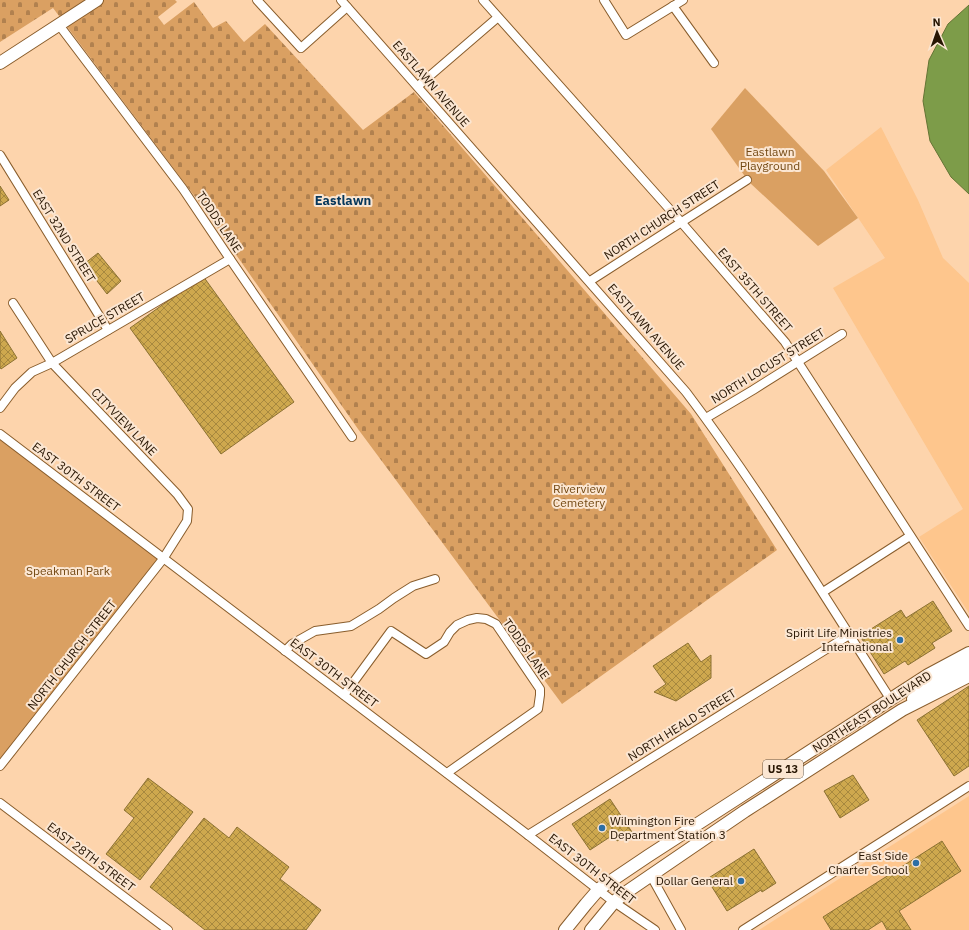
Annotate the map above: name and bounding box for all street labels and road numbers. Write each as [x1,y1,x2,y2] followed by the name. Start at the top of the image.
[390,37,473,130] street label: EASTLAWN AVENUE
[601,176,723,263] street label: NORTH CHURCH STREET
[30,186,99,285] street label: EAST 32ND STREET
[193,188,245,255] street label: TODDS LANE
[715,245,796,335] street label: EAST 35TH STREET
[605,280,688,373] street label: EASTLAWN AVENUE
[62,289,147,346] street label: SPRUCE STREET
[708,324,827,407] street label: NORTH LOCUST STREET
[88,385,160,459] street label: CITYVIEW LANE
[29,439,123,515] street label: EAST 30TH STREET
[24,597,119,713] street label: NORTH CHURCH STREET
[500,616,553,682] street label: TODDS LANE
[287,635,381,711] street label: EAST 30TH STREET
[810,668,934,756] street label: NORTHEAST BOULEVARD
[625,685,739,764] street label: NORTH HEALD STREET
[763,760,803,778] road number: US 13
[44,819,138,895] street label: EAST 28TH STREET
[546,830,639,907] street label: EAST 30TH STREET

